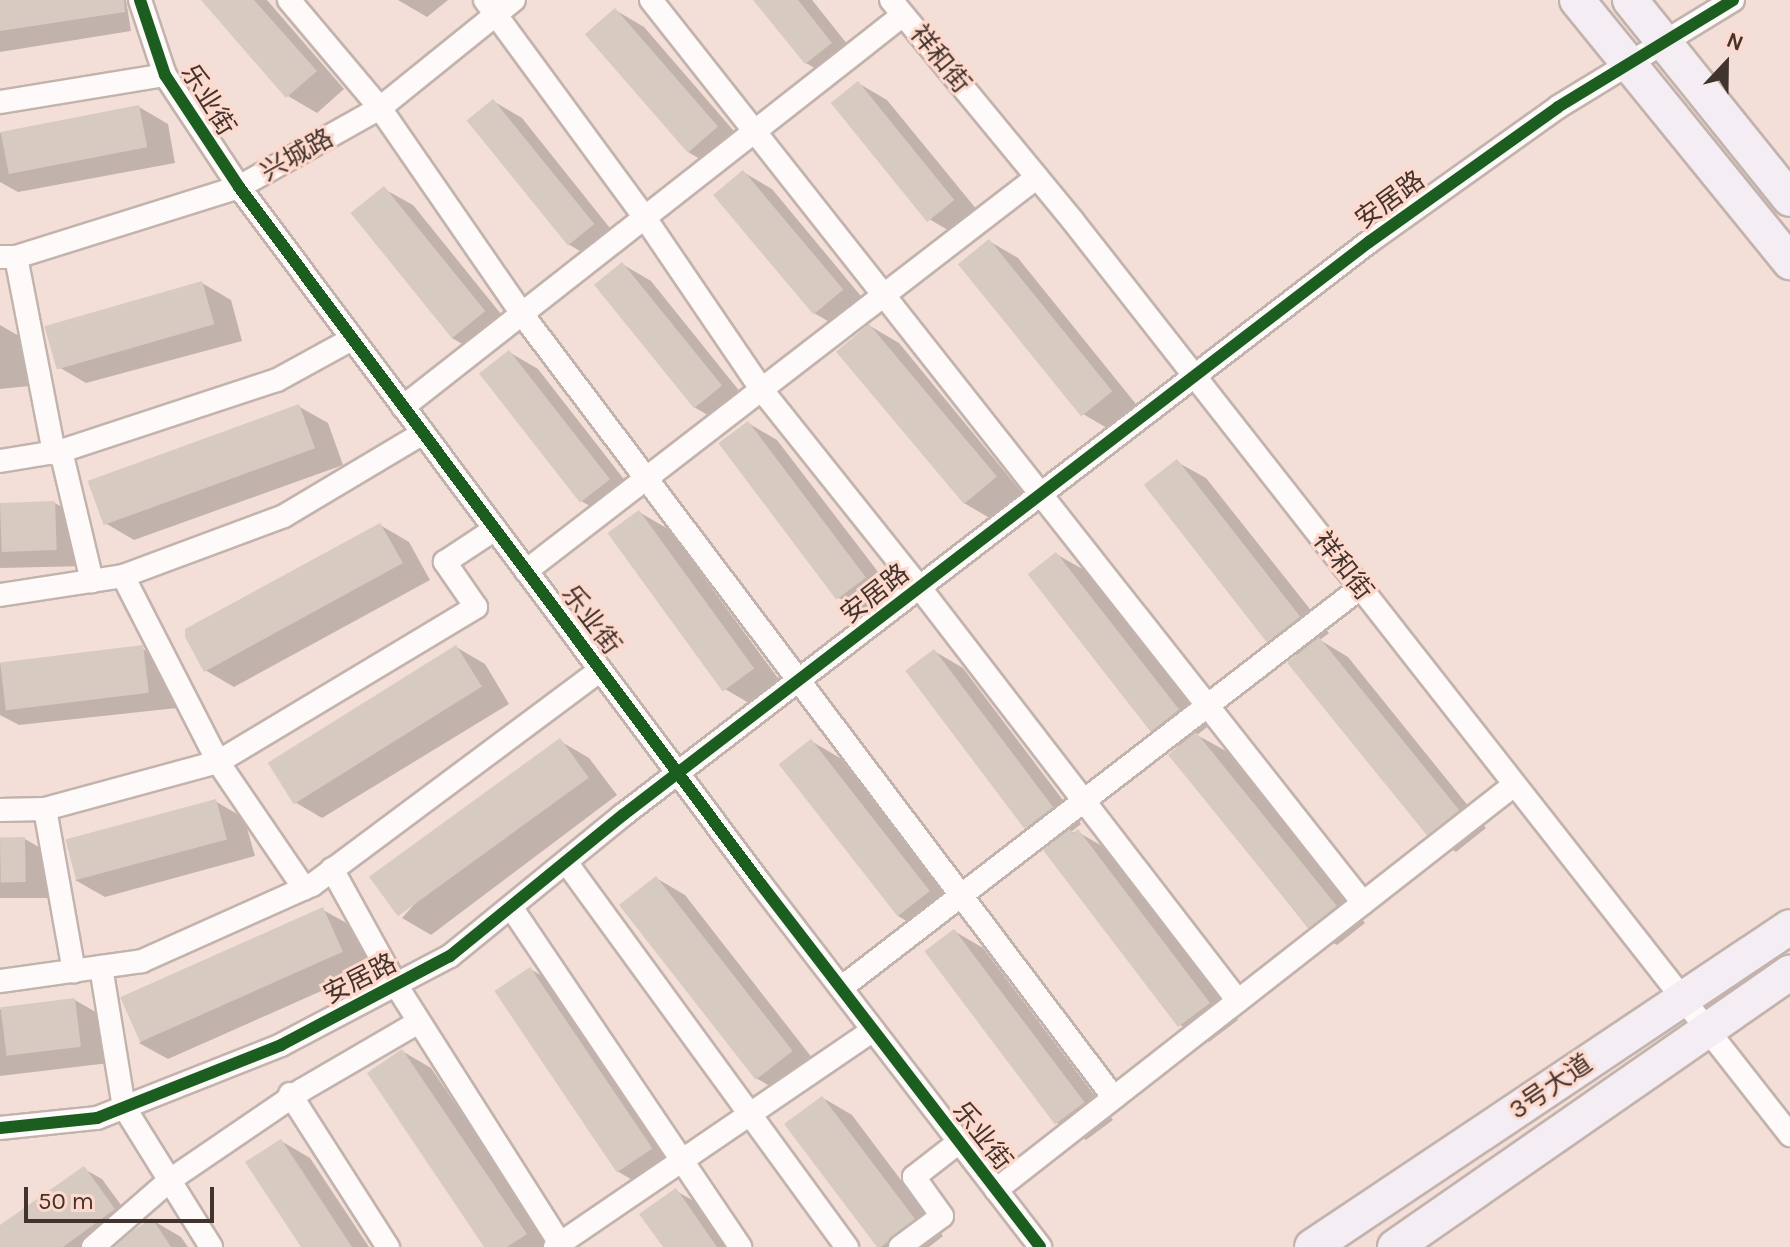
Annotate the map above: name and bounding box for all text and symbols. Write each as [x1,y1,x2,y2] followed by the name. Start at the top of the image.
[903,19,977,99] street label: 祥和街
[1686,24,1766,104] north arrow
[1723,27,1747,57] text: N
[174,59,242,141] street label: 乐业街
[255,122,339,188] street label: 兴城路
[1349,164,1431,236] street label: 安居路
[1307,526,1379,606] street label: 祥和街
[835,558,915,630] street label: 安居路
[555,579,627,661] street label: 乐业街
[318,947,402,1011] street label: 安居路
[1504,1048,1598,1126] street label: 3号大道
[946,1096,1018,1176] street label: 乐业街
[28,1171,218,1221] scale bar
[38,1187,94,1215] text: 50 m

